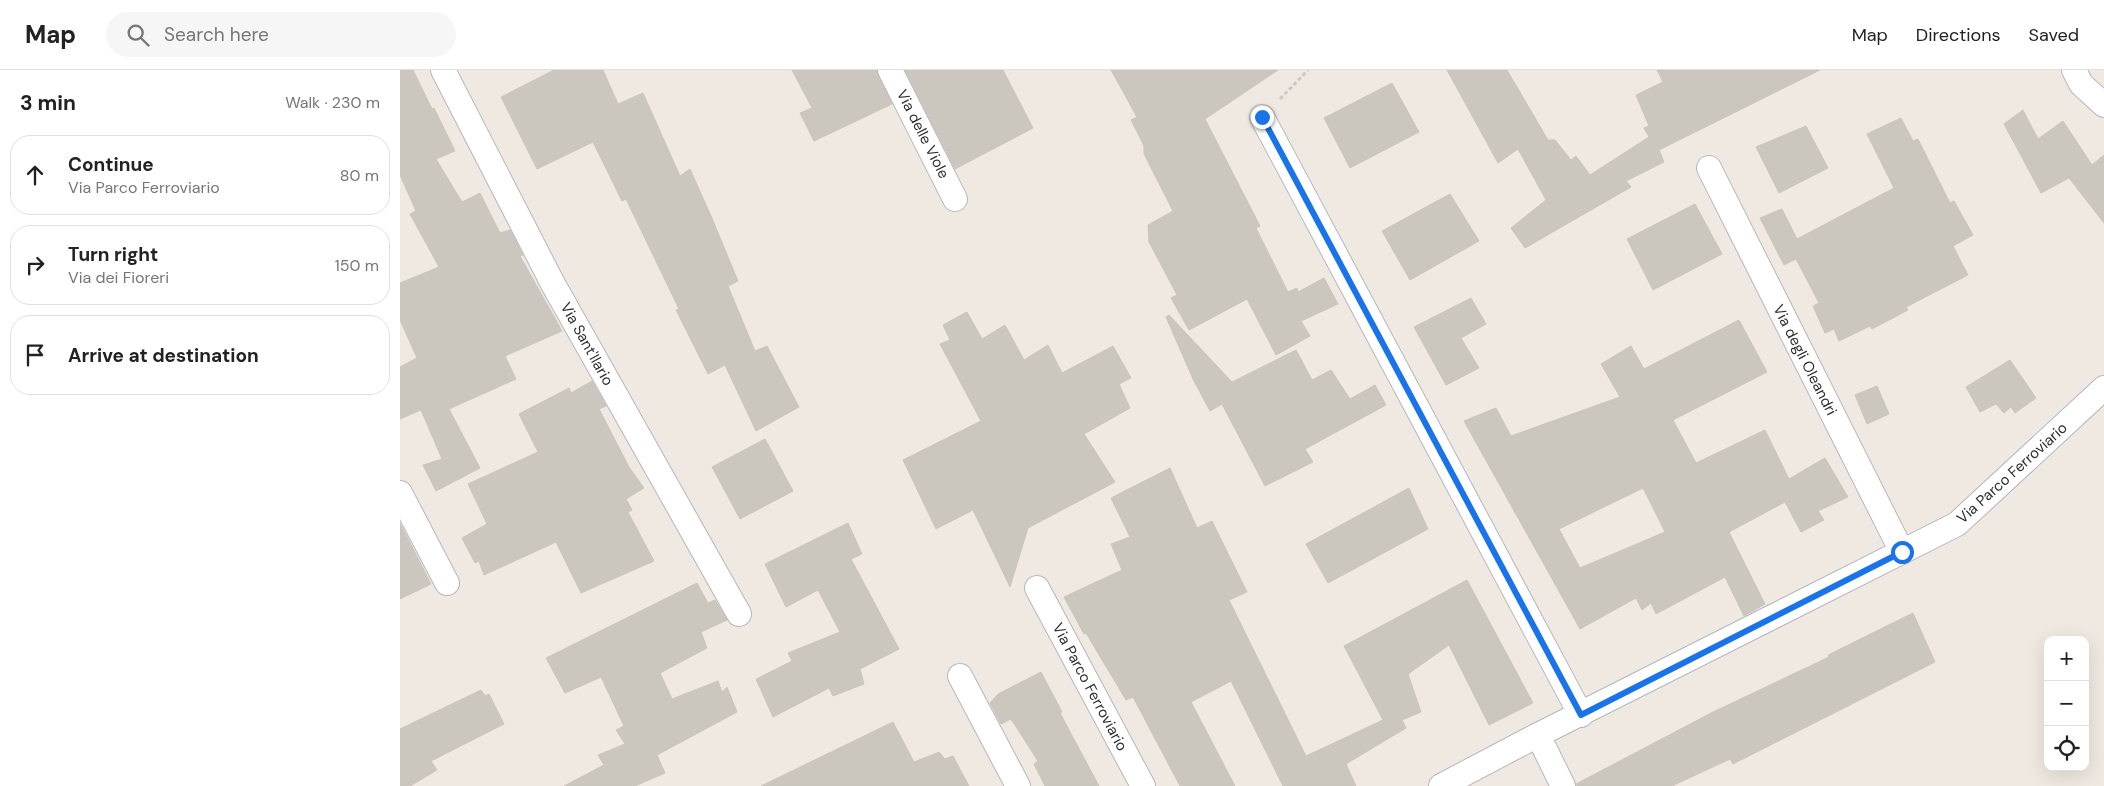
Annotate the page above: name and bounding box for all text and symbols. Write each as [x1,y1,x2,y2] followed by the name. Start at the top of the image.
[106,12,456,57] search box
[25,19,76,50] text: Map
[124,21,152,49] icon: search
[164,22,269,47] text: Search here
[1852,23,1888,47] text: Map
[1916,23,2001,47] text: Directions
[2029,23,2079,47] text: Saved
[892,86,954,182] street label: Via delle Viole
[20,89,76,117] text: 3 min
[285,92,380,113] text: Walk · 230 m
[1251,106,1274,129] route end
[68,152,154,177] text: Continue
[21,161,49,189] icon: ahead
[340,165,379,186] text: 80 m
[68,177,220,198] text: Via Parco Ferroviario
[68,242,158,267] text: Turn right
[21,251,49,279] icon: right
[335,255,379,276] text: 150 m
[68,267,169,288] text: Via dei Fioreri
[556,299,618,389] street label: Via Sant'Ilario
[1768,301,1842,419] street label: Via degli Oleandri
[21,341,49,369] icon: arrive
[68,343,259,368] text: Arrive at destination
[1952,418,2072,528] street label: Via Parco Ferroviario
[1891,541,1914,564] route start
[1048,619,1132,755] street label: Via Parco Ferroviario
[2044,636,2089,771] map controls
[2044,636,2089,681] button: +
[2044,681,2089,726] button: −
[2044,726,2089,771] button: locate

